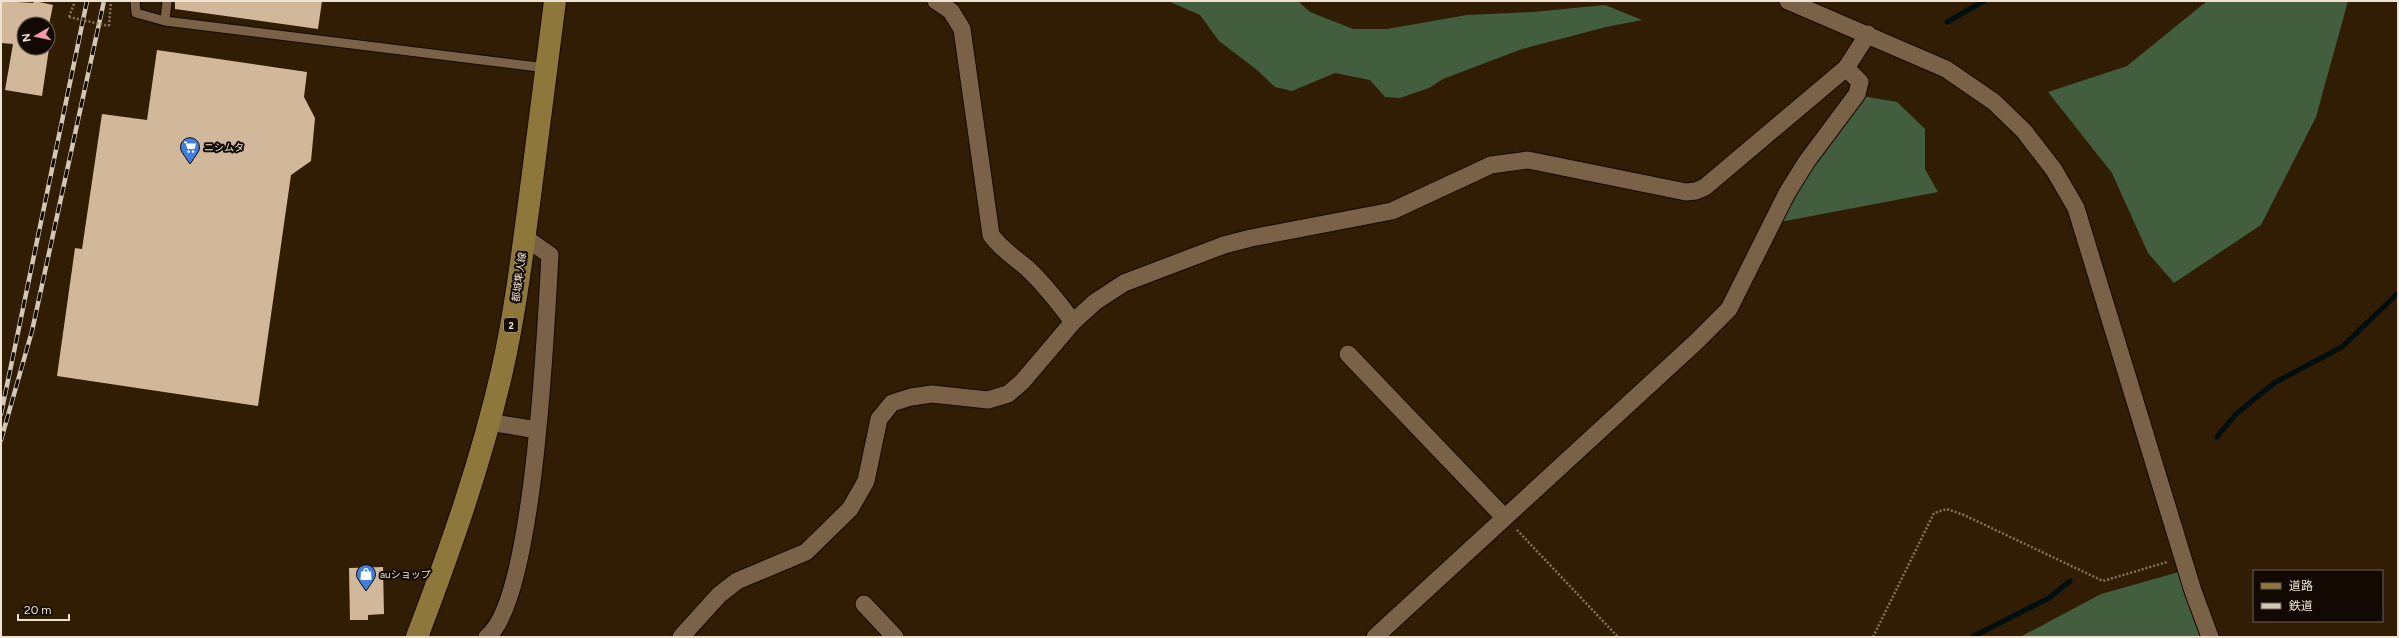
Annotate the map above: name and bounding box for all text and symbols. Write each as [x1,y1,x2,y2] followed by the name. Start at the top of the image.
[16,16,56,56] north arrow
[20,32,34,43] text: N
[179,136,201,164] supermarket icon: ニシムタ
[204,141,244,154] place label: ニシムタ
[509,251,529,303] street label: 都城隼人線
[504,318,518,332] road number: 2
[355,563,377,591] shop icon: auショップ
[380,568,431,581] place label: auショップ
[2253,570,2383,622] legend
[2289,579,2313,593] text: 道路
[18,596,69,622] scale bar
[2289,599,2313,613] text: 鉄道
[24,603,52,617] text: 20 m

